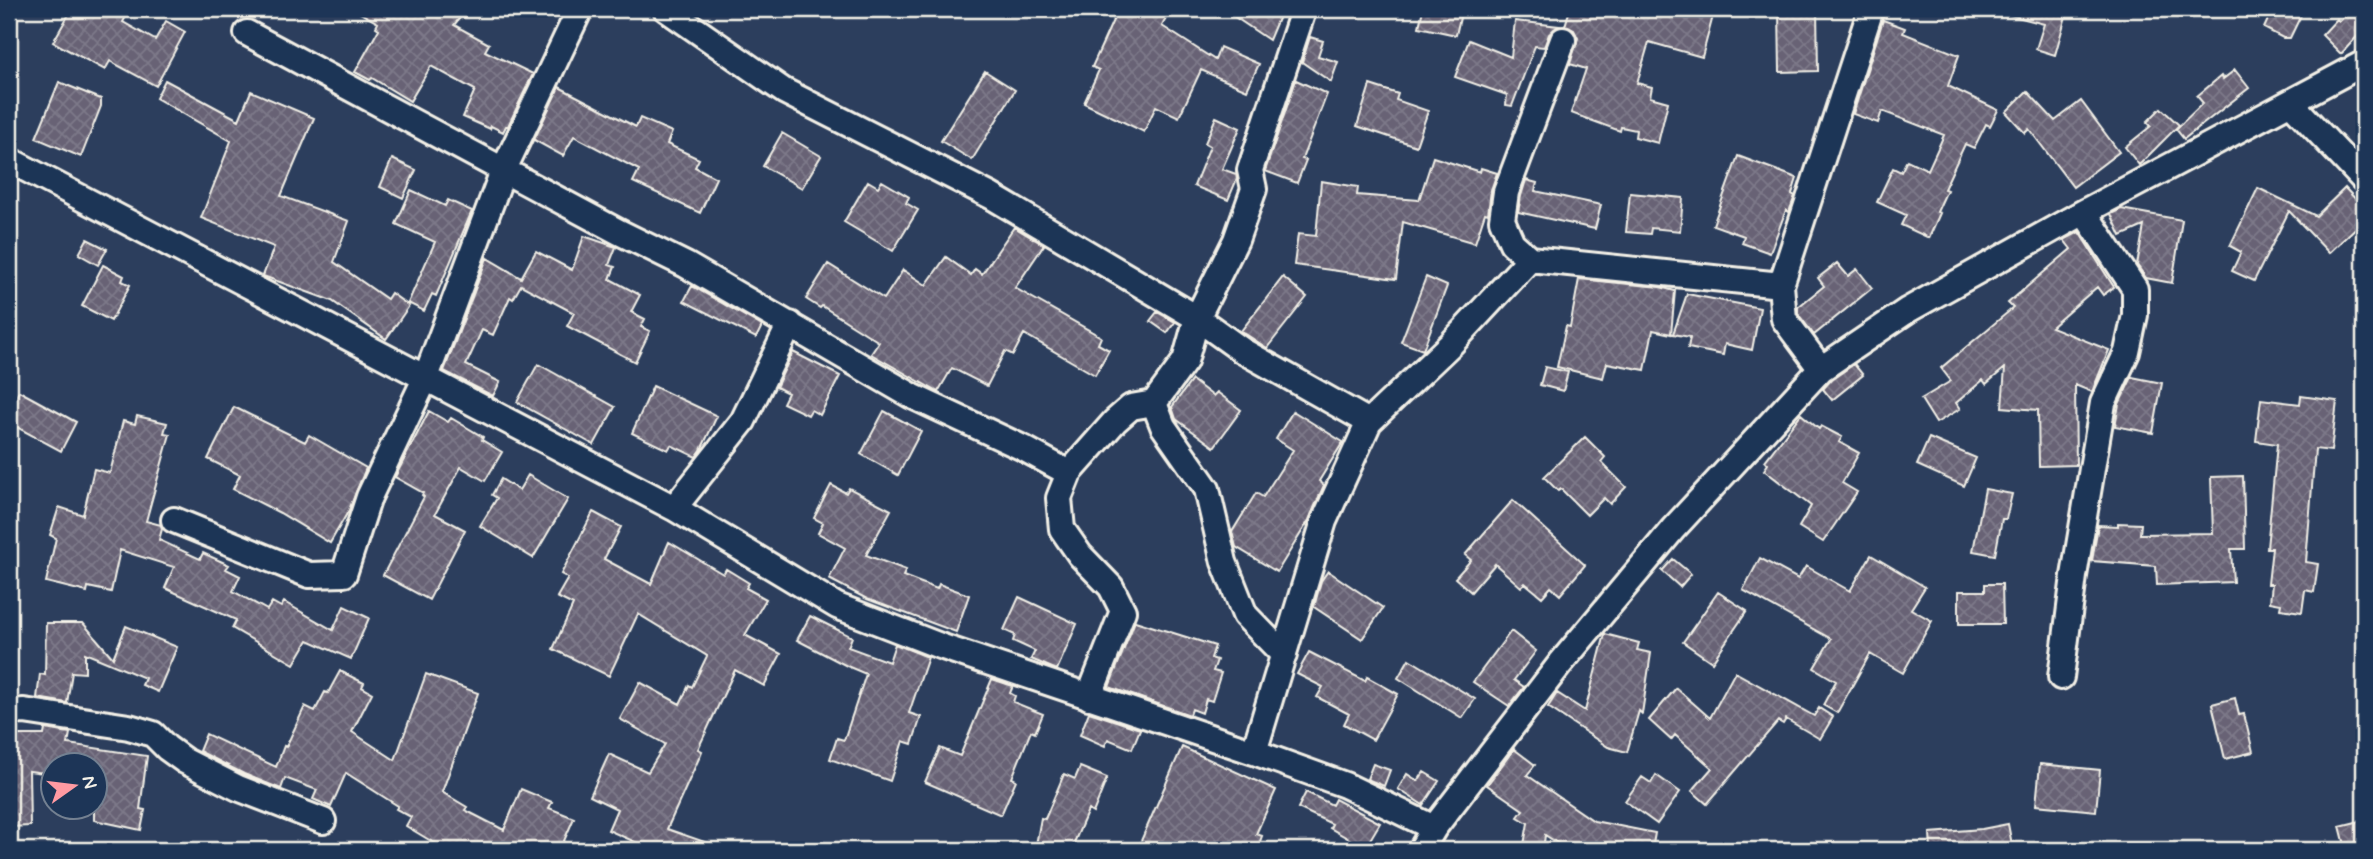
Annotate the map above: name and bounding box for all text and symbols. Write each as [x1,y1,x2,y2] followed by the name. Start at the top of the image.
[38,750,108,820] north arrow
[75,773,103,791] text: N

